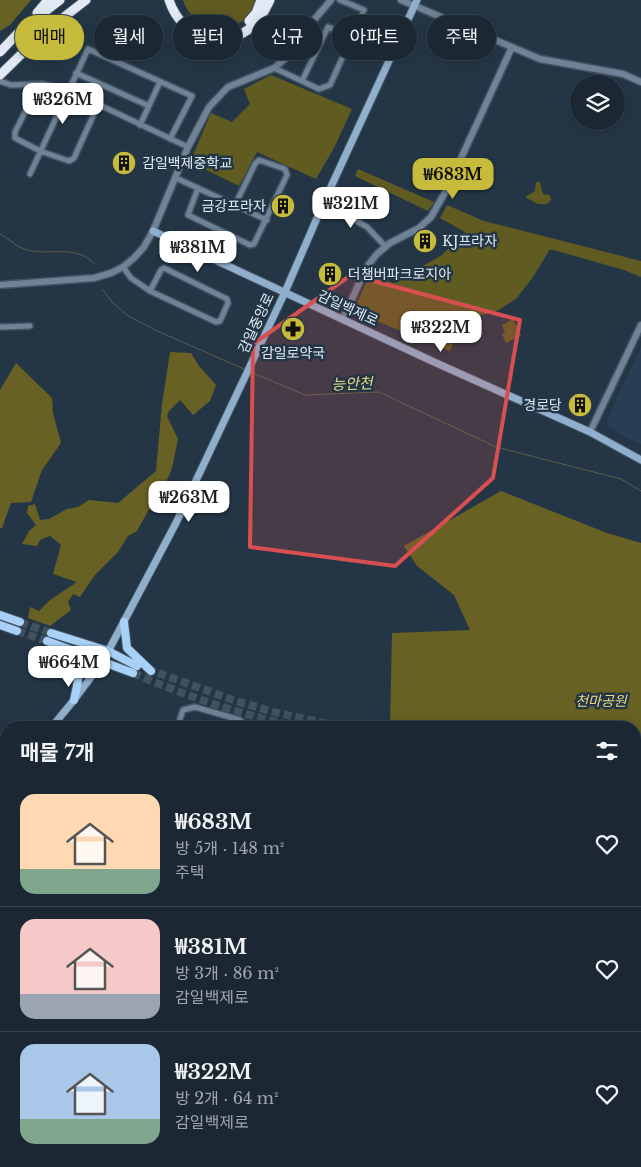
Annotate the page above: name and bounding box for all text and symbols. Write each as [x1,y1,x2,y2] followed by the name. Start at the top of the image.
[15,15,84,60] chip: 매매
[94,15,163,60] chip: 월세
[173,15,242,60] chip: 필터
[252,15,322,60] chip: 신규
[332,15,417,60] chip: 아파트
[427,15,496,60] chip: 주택
[570,75,625,130] map controls
[570,75,625,130] button: layers
[28,82,98,125] pin: ₩326M
[33,89,93,109] text: ₩326M
[111,150,137,176] building icon: 감일백제중학교
[142,154,232,172] place label: 감일백제중학교
[418,158,488,200] pin: ₩683M
[424,164,482,184] text: ₩683M
[316,186,386,229] pin: ₩321M
[270,193,296,219] building icon: 금강프라자
[323,193,379,213] text: ₩321M
[202,197,266,215] place label: 금강프라자
[412,228,438,254] building icon: KJ프라자
[163,230,233,273] pin: ₩381M
[442,232,497,250] place label: KJ프라자
[170,237,226,257] text: ₩381M
[317,261,343,287] building icon: 더챔버파크로지아
[348,265,451,283] place label: 더챔버파크로지아
[315,286,381,330] street label: 감일백제로
[234,290,278,356] street label: 감일중앙로
[406,310,476,353] pin: ₩322M
[280,316,306,342] pharmacy icon: 감일로약국
[412,317,470,337] text: ₩322M
[261,344,325,362] place label: 감일로약국
[331,373,375,394] water label: 능안천
[567,392,593,418] building icon: 경로당
[523,396,562,414] place label: 경로당
[154,480,224,523] pin: ₩263M
[159,487,219,507] text: ₩263M
[34,646,104,688] pin: ₩664M
[39,652,99,672] text: ₩664M
[575,692,628,710] park label: 천마공원
[593,737,621,765] icon: filters
[20,740,94,766] text: 매물 7개
[175,809,252,835] text: ₩683M
[60,814,120,874] icon: home
[593,830,621,858] icon: heart
[175,838,284,858] text: 방 5개 · 148 m²
[175,862,204,882] text: 주택
[175,934,247,960] text: ₩381M
[60,939,120,999] icon: home
[593,955,621,983] icon: heart
[175,963,279,983] text: 방 3개 · 86 m²
[175,987,249,1007] text: 감일백제로
[175,1059,252,1085] text: ₩322M
[60,1064,120,1124] icon: home
[593,1080,621,1108] icon: heart
[175,1088,279,1108] text: 방 2개 · 64 m²
[175,1112,249,1132] text: 감일백제로

